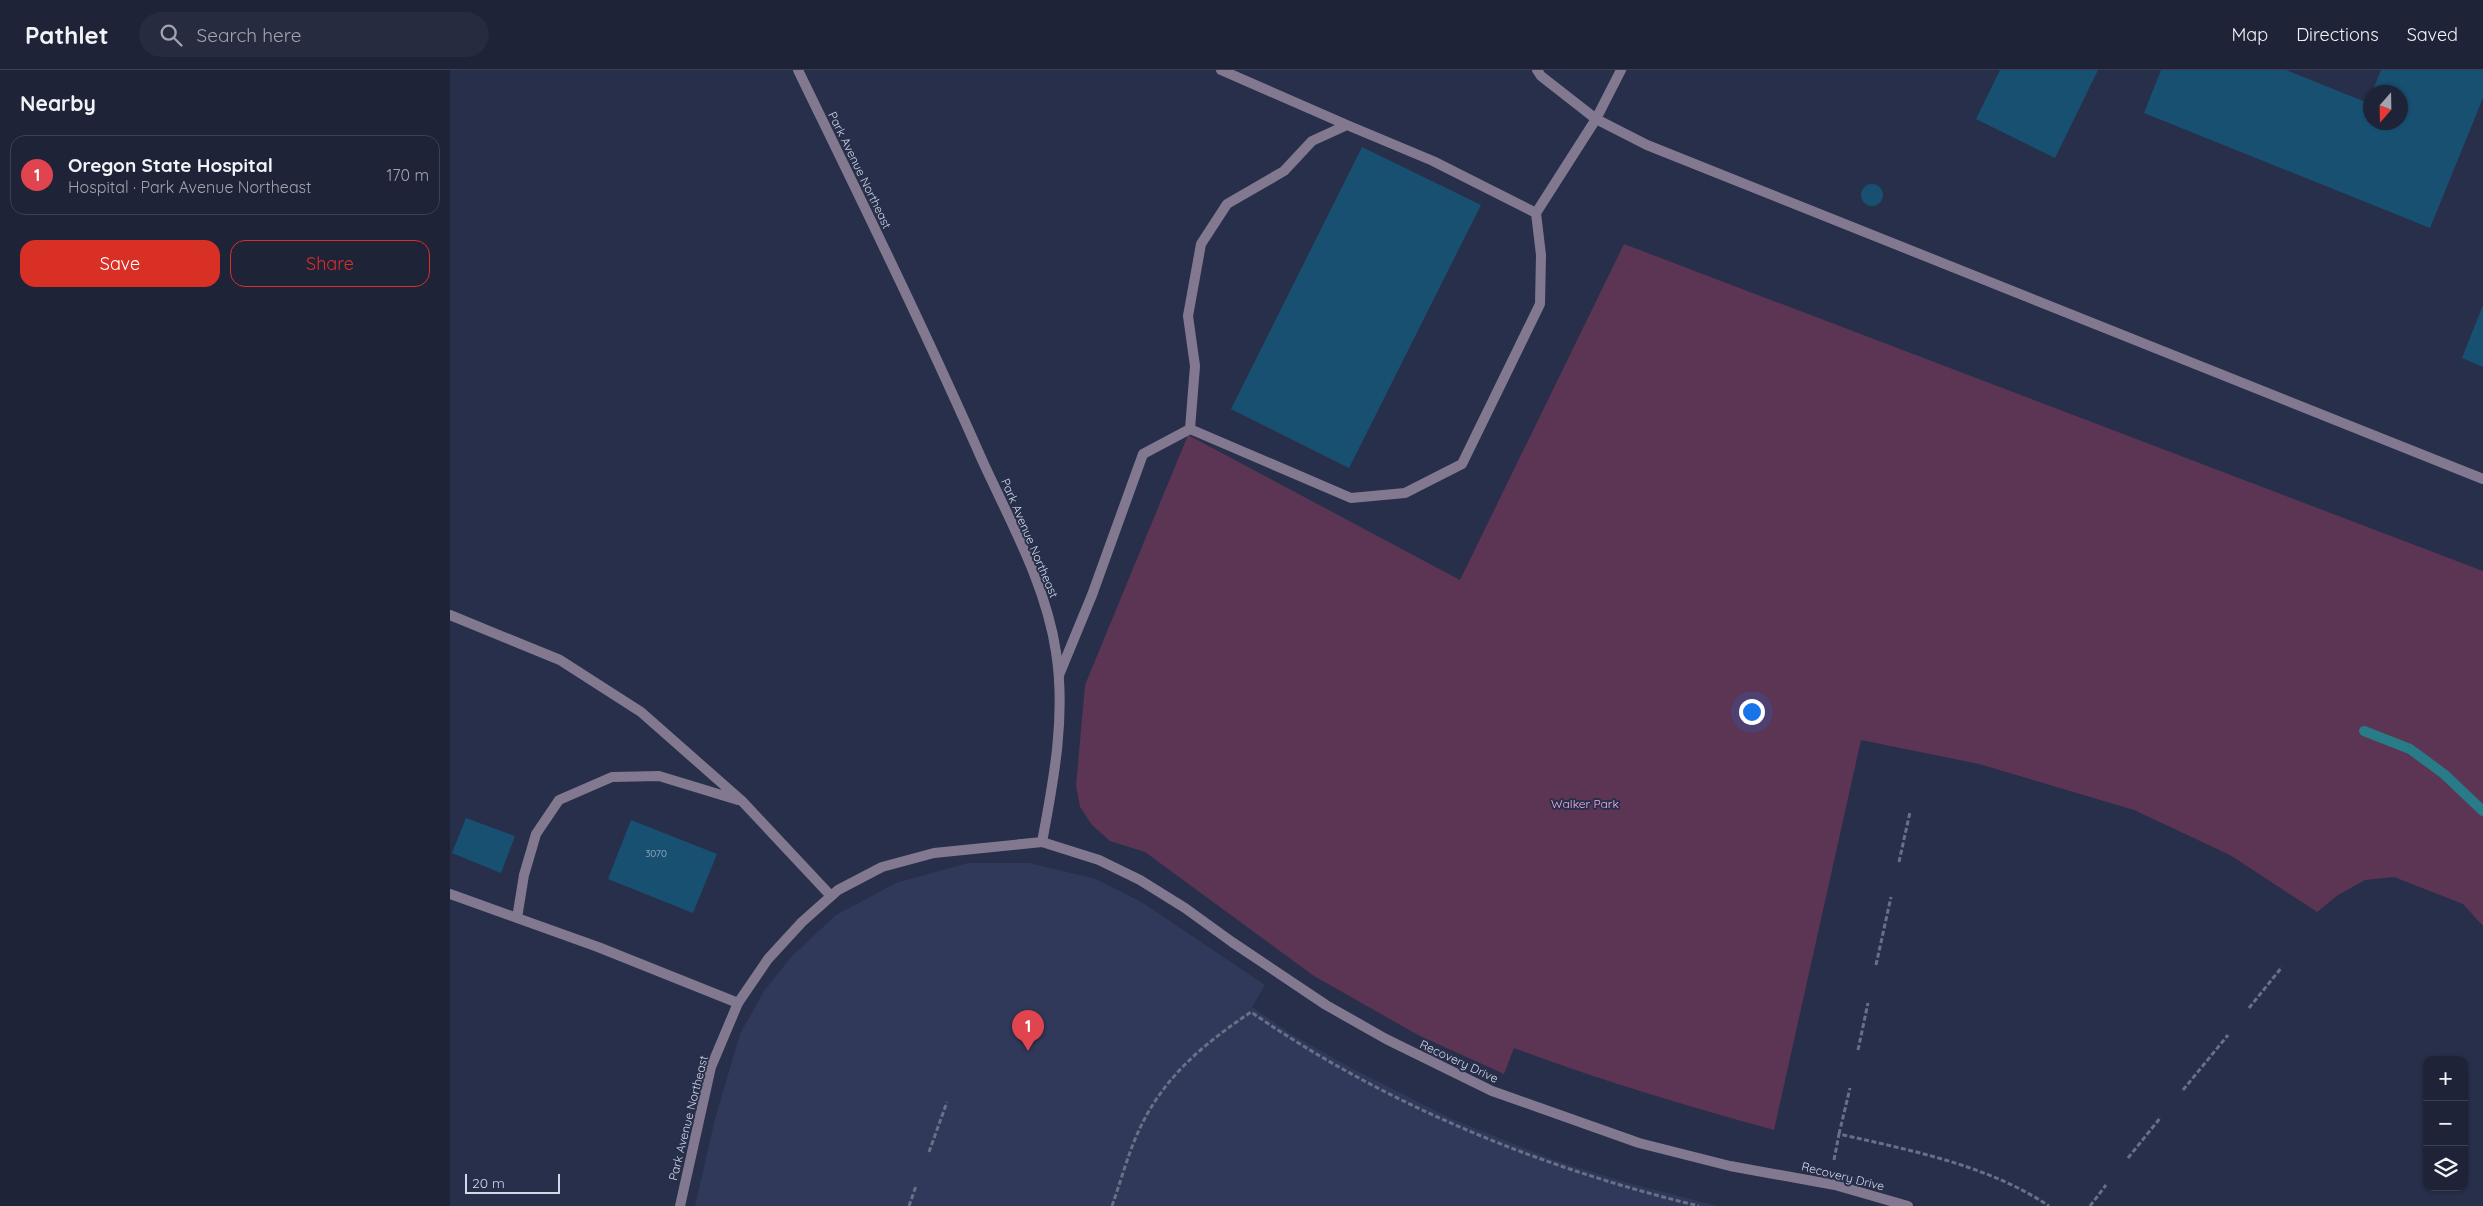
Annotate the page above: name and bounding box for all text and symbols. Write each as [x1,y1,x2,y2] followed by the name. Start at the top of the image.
[139,12,489,57] search box
[25,20,109,50] text: Pathlet
[157,21,185,49] icon: search
[197,23,301,47] text: Search here
[2231,23,2268,46] text: Map
[2296,23,2379,46] text: Directions
[2407,23,2458,46] text: Saved
[2363,85,2408,130] north arrow
[20,90,96,116] text: Nearby
[825,109,895,231] street label: Park Avenue Northeast
[68,153,273,177] text: Oregon State Hospital
[34,165,40,185] text: 1
[386,165,429,185] text: 170 m
[68,177,312,197] text: Hospital · Park Avenue Northeast
[20,240,220,287] button: Save
[230,240,430,287] button: Share
[998,476,1062,600] street label: Park Avenue Northeast
[1739,699,1765,725] your location
[1551,796,1619,811] park label: Walker Park
[645,847,667,860] house number: 3070
[1012,1010,1044,1051] pin: 1
[1417,1036,1501,1086] street label: Recovery Drive
[665,1054,711,1182] street label: Park Avenue Northeast
[2423,1056,2468,1191] map controls
[2423,1056,2468,1101] button: +
[2423,1101,2468,1146] button: −
[2423,1146,2468,1191] button: layers
[1800,1158,1886,1194] street label: Recovery Drive
[465,1171,560,1194] scale bar
[472,1174,505,1192] text: 20 m

